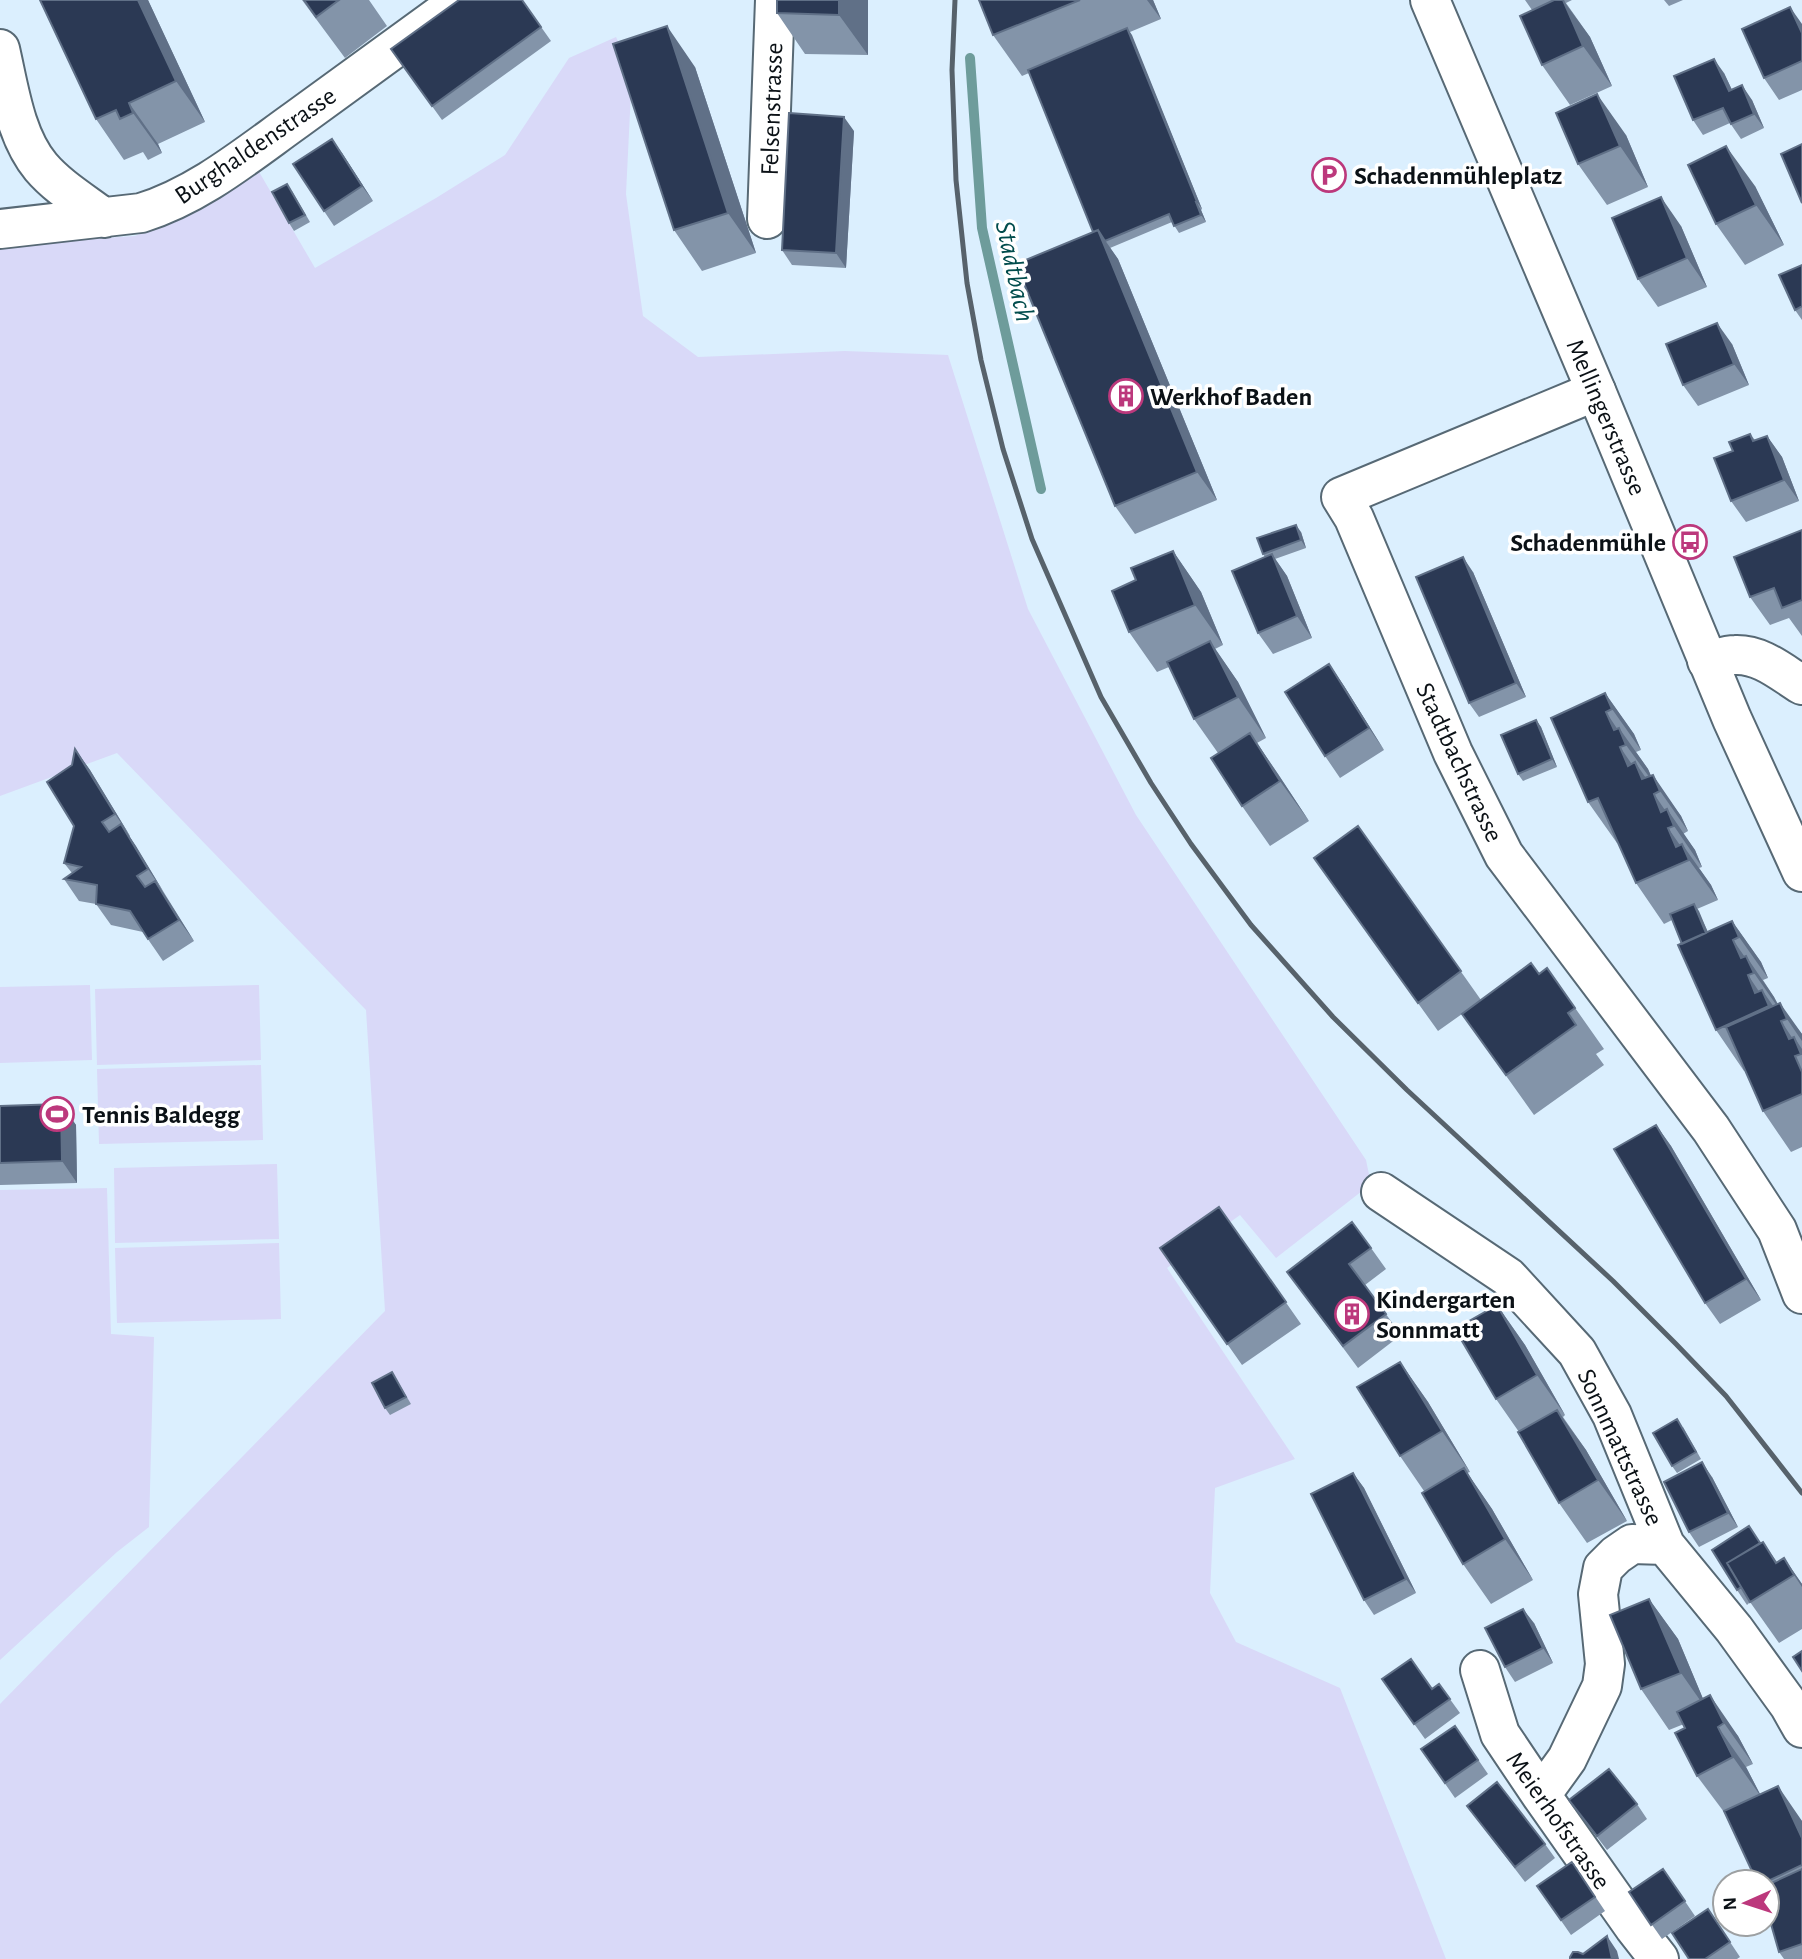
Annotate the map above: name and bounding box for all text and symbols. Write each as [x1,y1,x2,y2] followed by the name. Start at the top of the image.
[757,42,787,176] street label: Felsenstrasse
[170,82,341,209] street label: Burghaldenstrasse
[1310,156,1348,194] parking icon: Schadenmühleplatz
[1354,163,1562,189] place label: Schadenmühleplatz
[990,218,1038,325] water label: Stadtbach
[1562,336,1651,499] street label: Mellingerstrasse
[1107,377,1145,415] building icon: Werkhof Baden
[1150,384,1312,410] place label: Werkhof Baden
[1671,523,1709,561] bus stop icon: Schadenmühle
[1510,530,1666,556] place label: Schadenmühle
[1411,679,1507,846] street label: Stadtbachstrasse
[38,1095,76,1133] sports icon: Tennis Baldegg
[82,1102,241,1128] place label: Tennis Baldegg
[1376,1287,1515,1343] place label: Kindergarten Sonnmatt
[1333,1295,1371,1333] building icon: Kindergarten Sonnmatt
[1573,1365,1668,1530] street label: Sonnmattstrasse
[1501,1747,1615,1894] street label: Meierhofstrasse
[1711,1868,1781,1938] north arrow
[1721,1897,1740,1911] text: N

